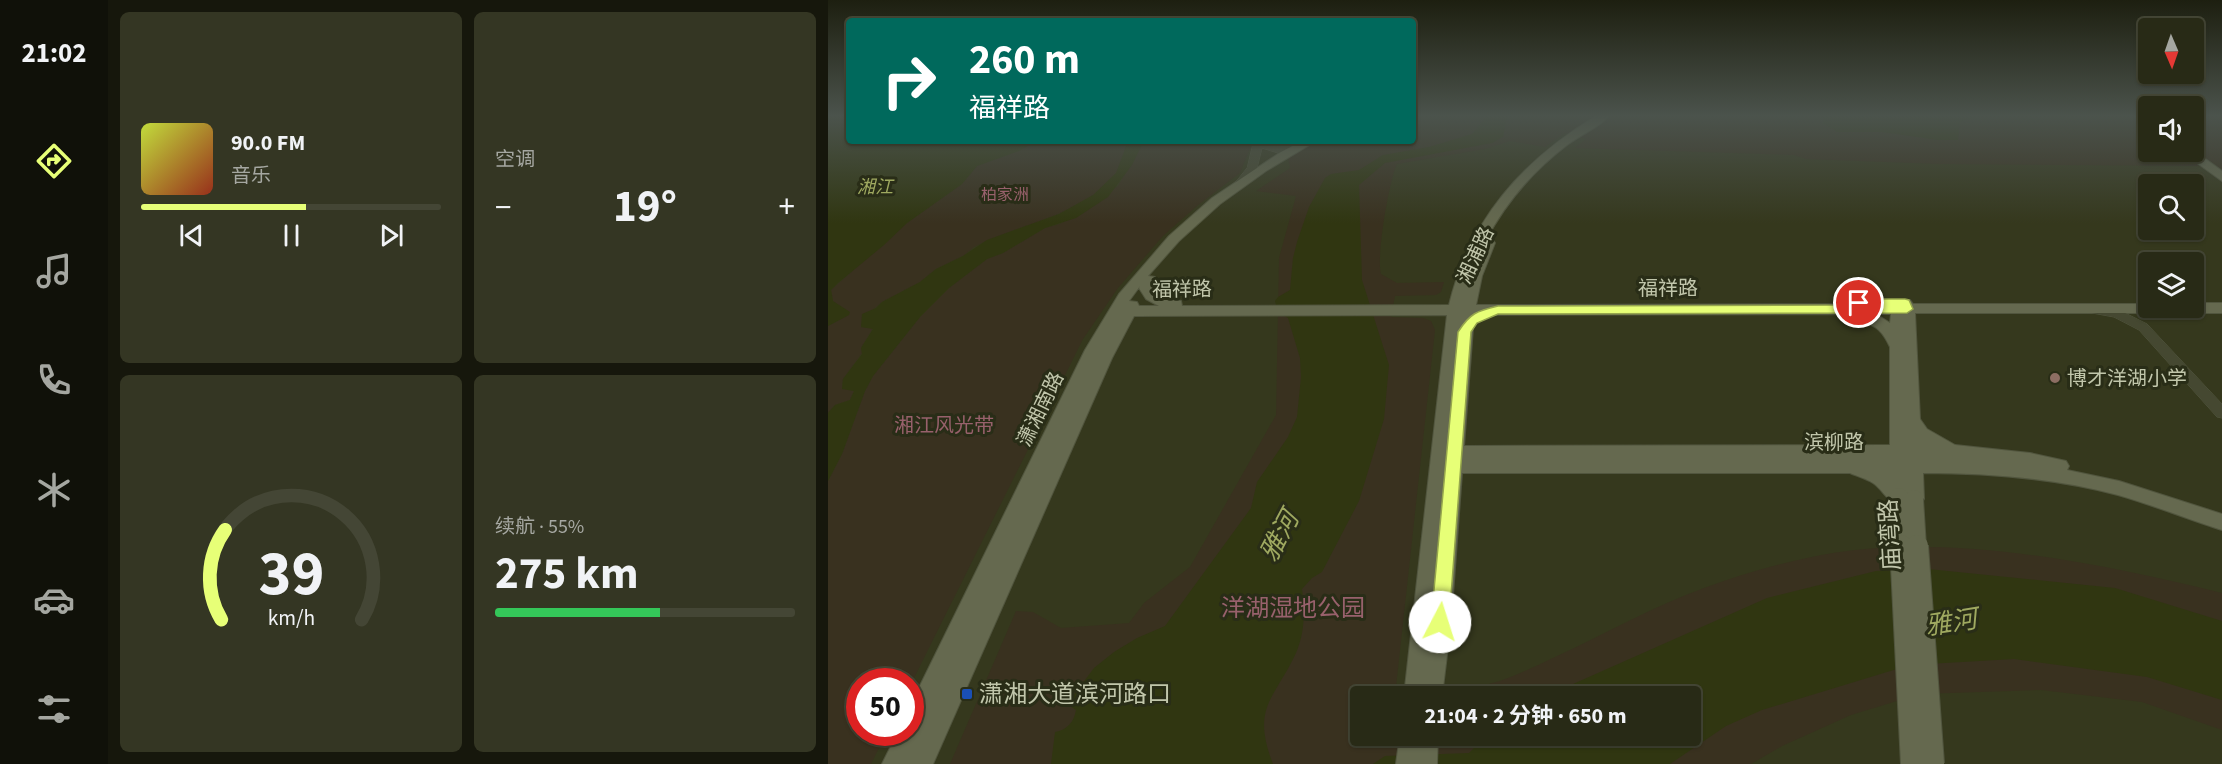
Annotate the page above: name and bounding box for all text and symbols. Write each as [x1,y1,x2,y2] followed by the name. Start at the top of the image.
[2138,18,2204,84] north arrow
[2138,18,2204,318] map controls
[969,30,1080,90] text: 260 m
[21,34,87,73] text: 21:02
[870,42,948,120] icon: right
[969,89,1050,128] text: 福祥路
[2138,96,2204,162] button: sound
[231,127,305,159] text: 90.0 FM
[33,140,75,182] icon: directions
[495,146,535,174] text: 空调
[231,162,271,190] text: 音乐
[2138,174,2204,240] button: search
[613,175,677,239] text: 19°
[857,175,895,200] water label: 湘江
[495,184,511,231] text: −
[779,184,795,231] text: +
[981,184,1029,206] park label: 柏家洲
[175,219,208,252] icon: previous
[275,219,308,252] icon: pause
[375,219,408,252] icon: next
[1451,222,1501,289] street label: 湘浦路
[33,250,75,292] icon: music
[2138,252,2204,318] button: layers
[1152,275,1212,305] street label: 福祥路
[1638,275,1698,303] street label: 福祥路
[1833,277,1884,328] pin
[1842,286,1875,319] icon: arrive
[33,359,75,401] icon: phone
[2067,365,2187,393] place label: 博才洋湖小学
[1011,367,1071,452] street label: 潇湘南路
[2048,371,2062,385] marker: 博才洋湖小学
[894,412,994,440] park label: 湘江风光带
[1804,429,1864,457] street label: 滨柳路
[33,469,75,511] icon: climate
[1871,498,1910,572] street label: 庙湾路
[1251,500,1310,568] water label: 雅河
[495,513,584,541] text: 续航 · 55%
[258,530,324,619] text: 39
[495,542,639,606] text: 275 km
[33,579,75,621] icon: car
[1408,590,1472,654] position arrow
[1221,591,1365,626] park label: 洋湖湿地公园
[1922,599,1985,645] water label: 雅河
[267,604,315,635] text: km/h
[846,668,924,746] speed limit sign: 50
[979,677,1171,712] place label: 潇湘大道滨河路口
[960,687,974,701] marker: 潇湘大道滨河路口
[33,688,75,730] icon: filters
[1425,700,1626,732] text: 21:04 · 2 分钟 · 650 m

